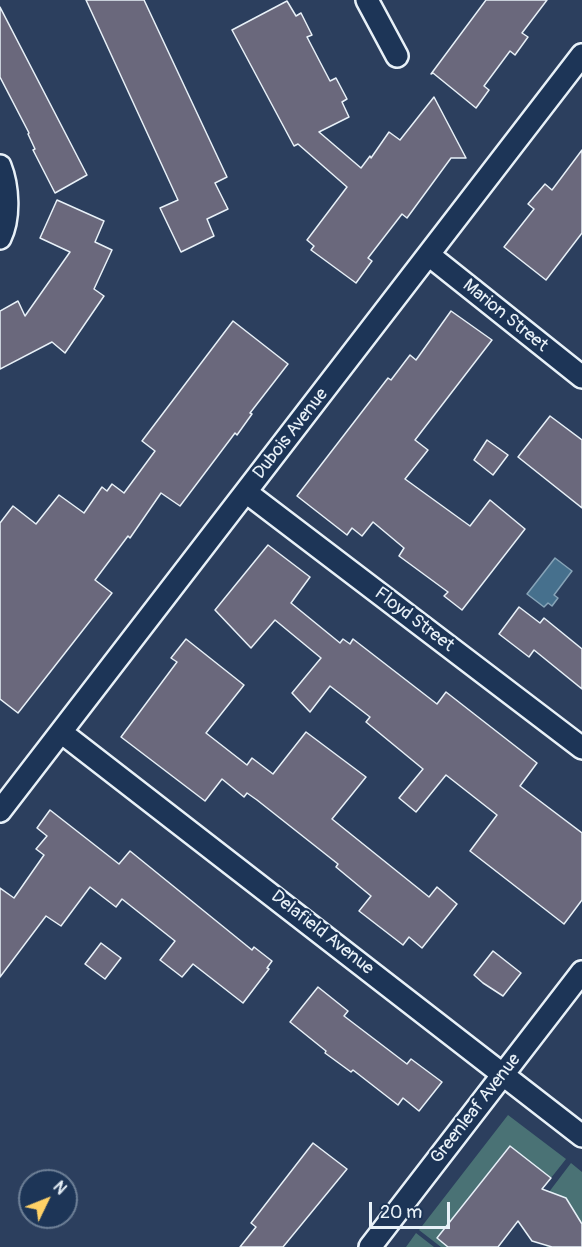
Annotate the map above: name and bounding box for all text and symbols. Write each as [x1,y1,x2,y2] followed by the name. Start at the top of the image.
[458,275,552,357] street label: Marion Street
[249,384,333,484] street label: Dubois Avenue
[370,583,458,657] street label: Floyd Street
[266,886,378,980] street label: Delafield Avenue
[426,1050,526,1168] street label: Greenleaf Avenue
[18,1169,78,1229] north arrow
[49,1177,71,1199] text: N
[372,1190,453,1228] scale bar
[380,1201,422,1224] text: 20 m

